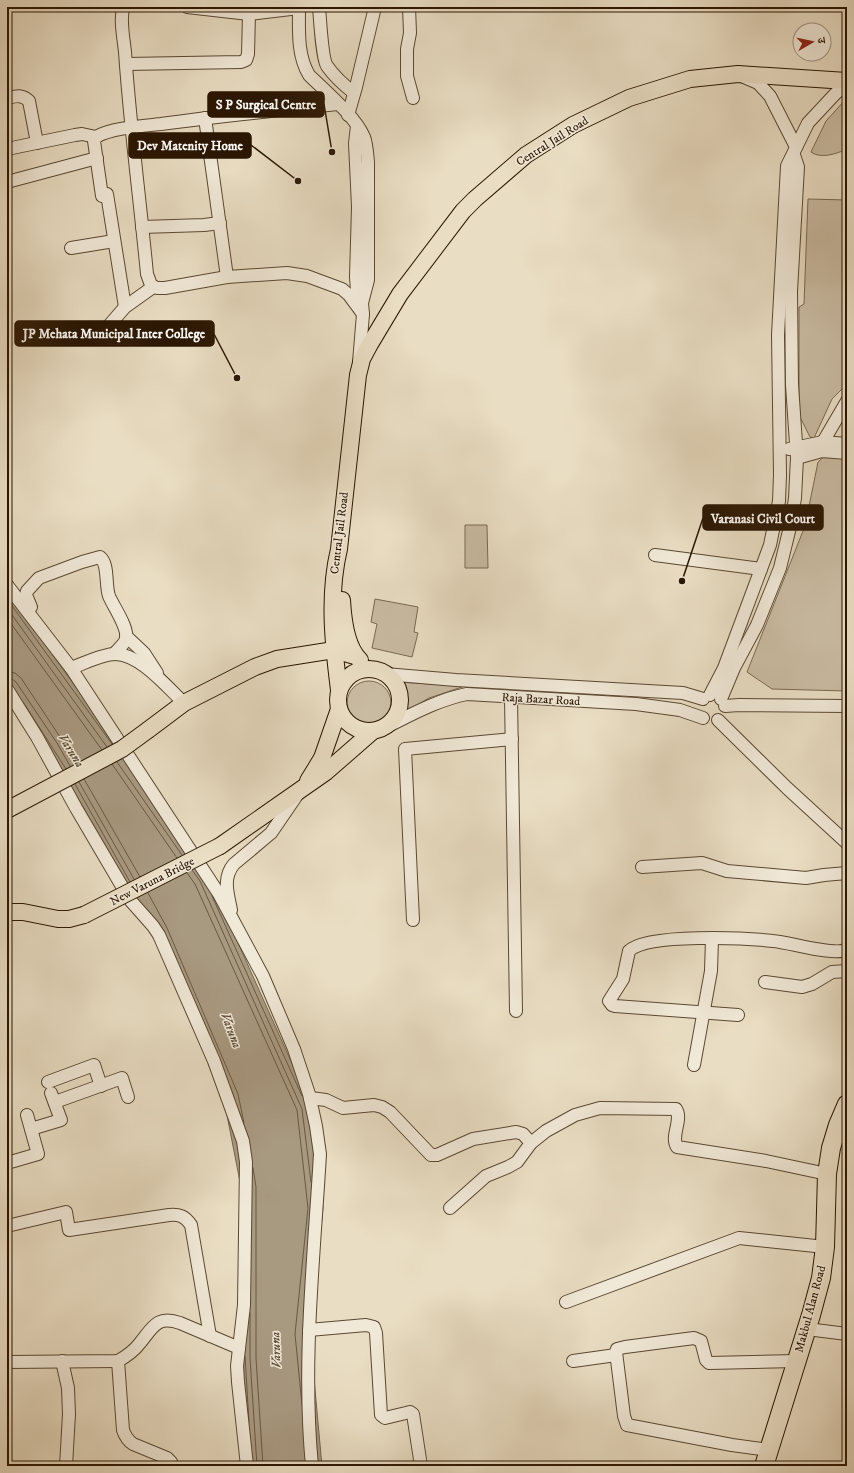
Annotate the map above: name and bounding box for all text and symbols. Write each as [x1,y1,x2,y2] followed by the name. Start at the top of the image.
[792,22,832,62] north arrow
[813,36,828,46] text: उ
[208,92,324,117] callout: S P Surgical Centre
[216,97,317,114] text: S P Surgical Centre
[513,113,591,170] street label: Central Jail Road
[129,133,251,158] callout: Dev Matenity Home
[137,138,244,155] text: Dev Matenity Home
[15,321,214,346] callout: JP Mehata Municipal Inter College
[21,326,206,343] text: JP Mehata Municipal Inter College
[327,491,352,575] street label: Central Jail Road
[703,505,823,530] callout: Varanasi Civil Court
[710,511,816,527] text: Varanasi Civil Court
[501,690,581,709] street label: Raja Bazar Road
[55,731,88,771] water label: Varuna
[107,854,197,909] street label: New Varuna Bridge
[217,1010,245,1051] water label: Varuna
[792,1264,829,1354] street label: Makbul Alan Road
[267,1331,285,1369] water label: Varuna

